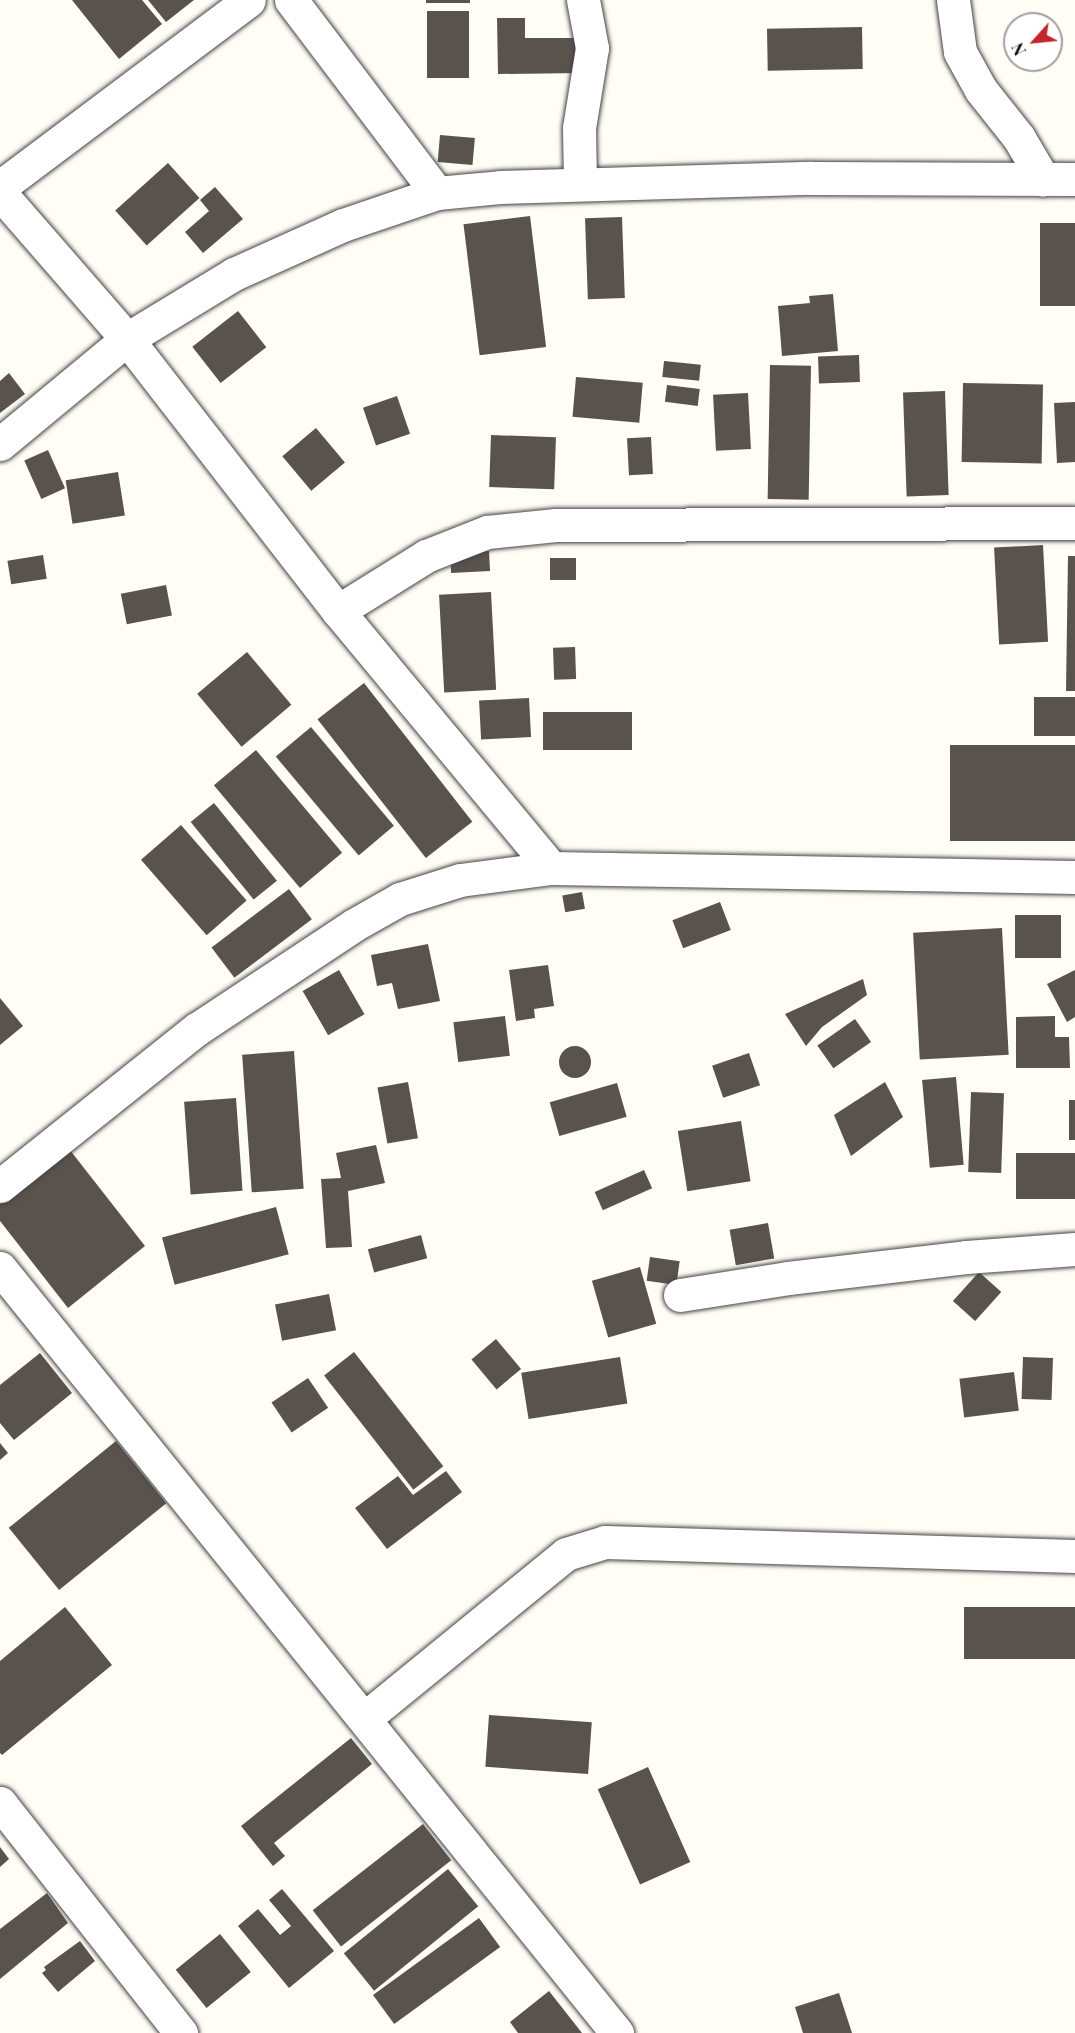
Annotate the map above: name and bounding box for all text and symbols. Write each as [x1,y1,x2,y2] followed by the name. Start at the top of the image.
[1003,12,1063,72] north arrow
[1006,40,1030,59] text: N

